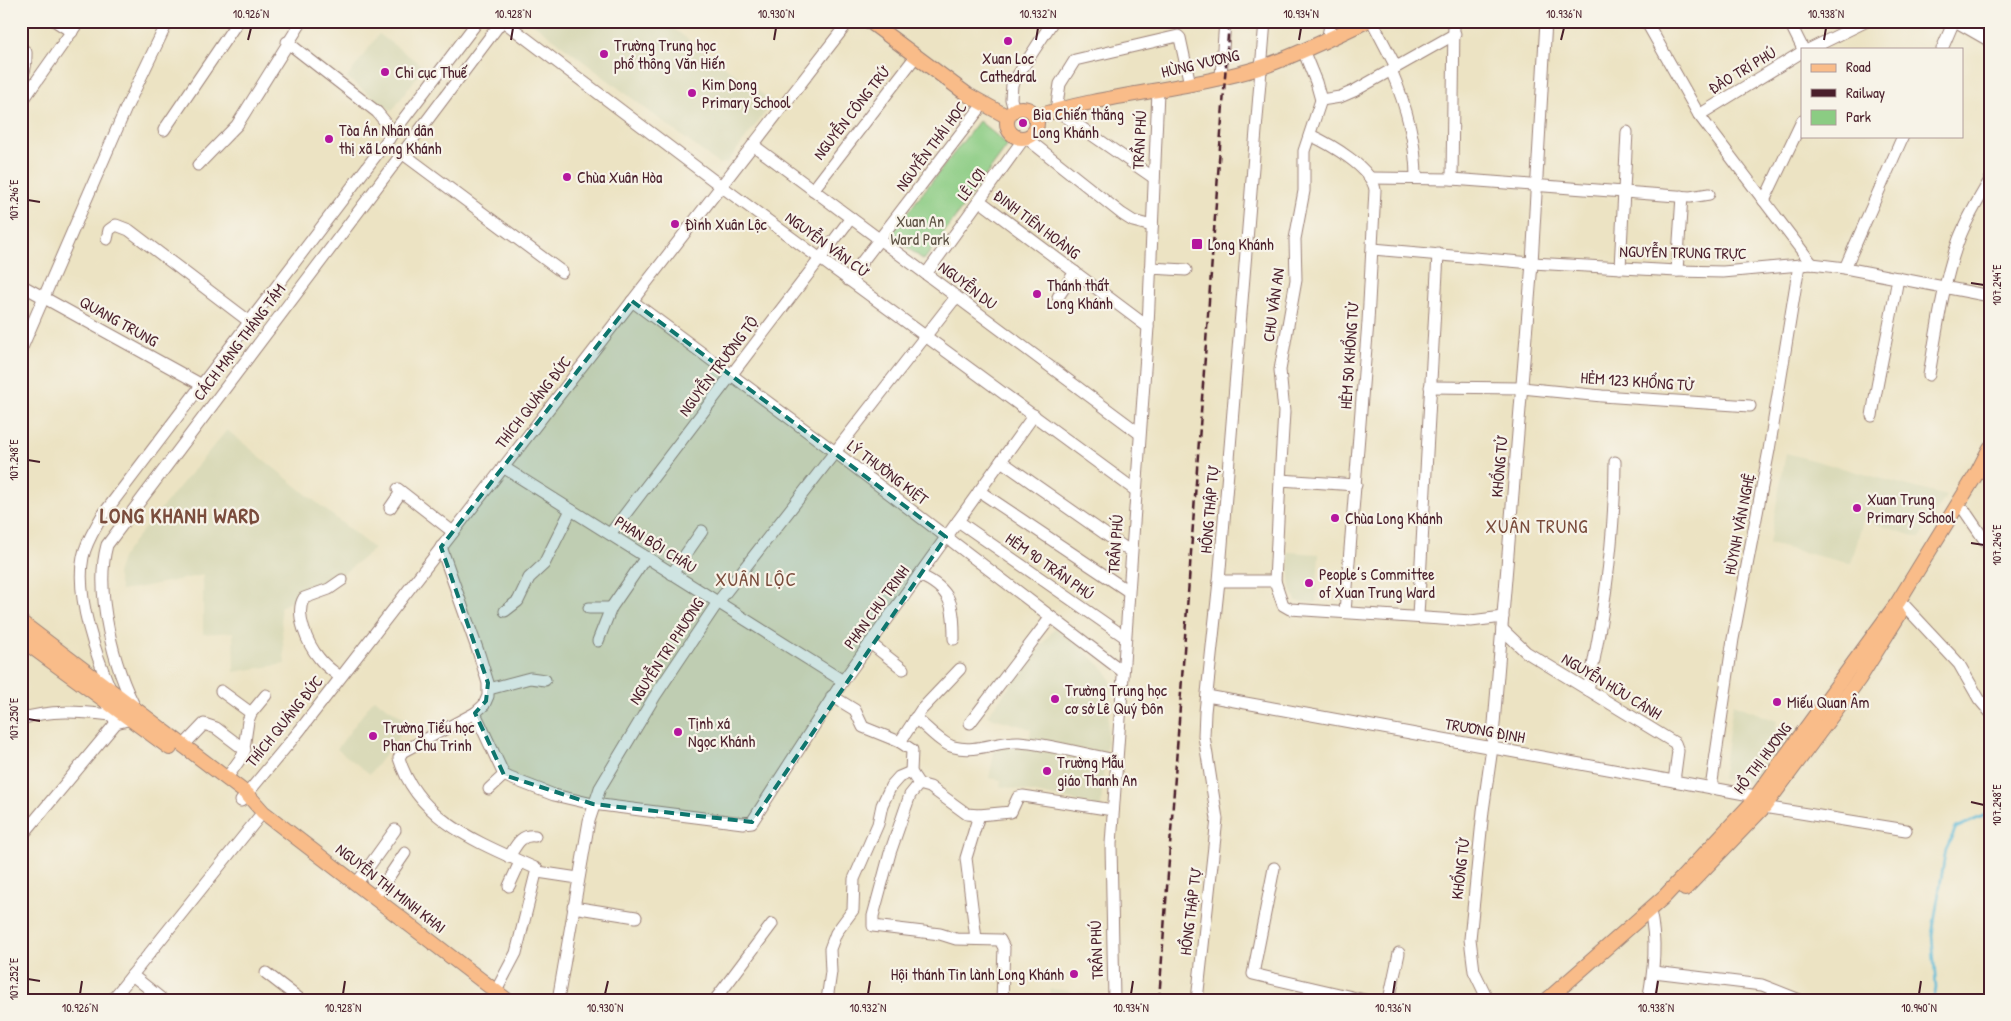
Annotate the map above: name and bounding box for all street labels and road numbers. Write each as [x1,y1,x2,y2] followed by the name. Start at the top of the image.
[1704,41,1780,99] street label: ĐÀO TRÍ PHÚ
[1159,43,1241,83] street label: HÙNG VƯƠNG
[808,61,895,164] street label: NGUYỄN CÔNG TRỨ
[890,97,972,195] street label: NGUYỄN THÁI HỌC
[1126,110,1152,170] street label: TRẦN PHÚ
[952,163,990,205] street label: LÊ LỢI
[989,184,1085,264] street label: ĐINH TIÊN HOÀNG
[781,206,874,282] street label: NGUYỄN VĂN CỪ
[1619,240,1747,264] street label: NGUYỄN TRUNG TRỰC
[934,256,1002,314] street label: NGUYỄN DU
[1257,267,1289,343] street label: CHU VĂN AN
[188,279,290,405] street label: CÁCH MẠNG THÁNG TÁM
[76,290,163,352] street label: QUANG TRUNG
[1334,301,1364,410] street label: HẺM 50 KHỔNG TỬ
[673,311,763,421] street label: NGUYỄN TRƯỜNG TỘ
[490,351,576,453] street label: THÍCH QUẢNG ĐỨC
[1580,366,1695,396] street label: HẺM 123 KHỔNG TỬ
[843,434,933,510] street label: LÝ THƯỜNG KIỆT
[1485,435,1513,498] street label: KHỔNG TỬ
[1194,465,1224,554] street label: HỒNG THẬP TỰ
[1718,471,1760,577] street label: HÙYNH VĂN NGHỆ
[611,510,701,578] street label: PHAN BỘI CHÂU
[1102,514,1128,574] street label: TRẦN PHÚ
[1001,527,1099,605] street label: HẺM 90 TRẦN PHÚ
[838,561,914,653] street label: PHAN CHU TRINH
[623,593,709,708] street label: NGUYỄN TRI PHƯƠNG
[1558,648,1666,724] street label: NGUYỄN HỮU CẢNH
[240,670,328,771] street label: THÍCH QUẢNG ĐỨC
[1443,712,1527,748] street label: TRƯƠNG ĐỊNH
[1728,718,1796,798] street label: HỒ THỊ HƯƠNG
[1445,836,1475,901] street label: KHỔNG TỬ
[331,838,451,938] street label: NGUYỄN THỊ MINH KHAI
[1174,866,1206,956] street label: HỒNG THẬP TỰ
[1084,920,1108,980] street label: TRẦN PHÚ

